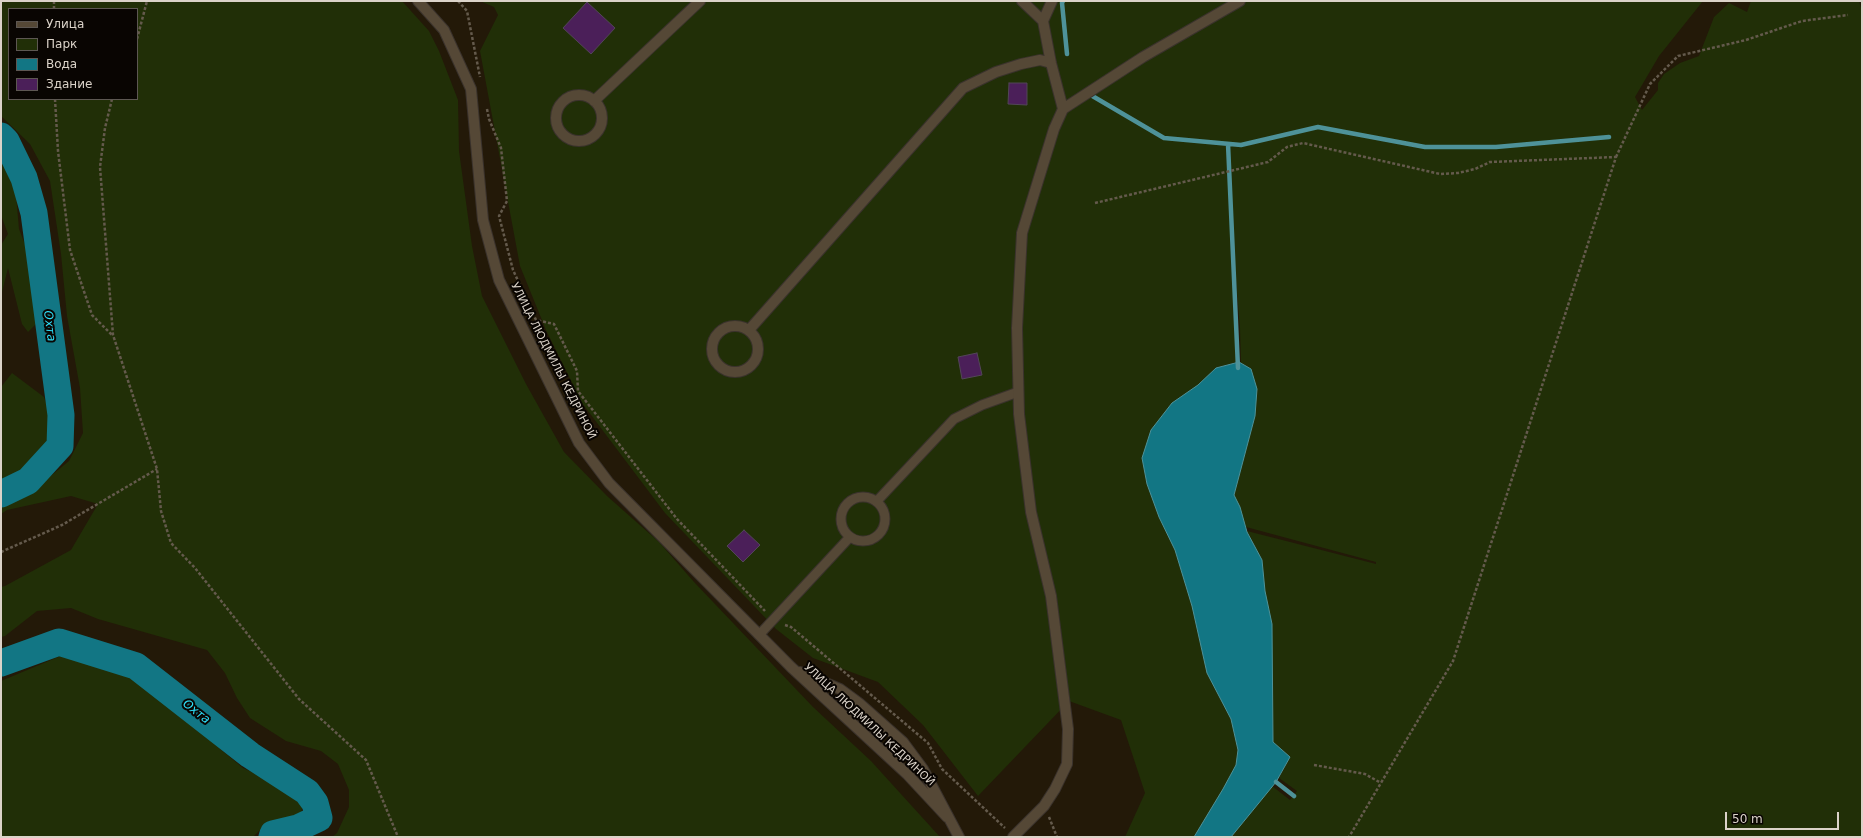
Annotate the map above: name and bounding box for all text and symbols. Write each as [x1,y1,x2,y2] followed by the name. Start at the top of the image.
[8,8,138,100] legend
[46,17,84,31] text: Улица
[46,37,77,51] text: Парк
[46,57,77,71] text: Вода
[46,77,92,91] text: Здание
[508,280,598,442] street label: УЛИЦА ЛЮДМИЛЫ КЕДРИНОЙ
[40,310,58,342] water label: Охта
[801,661,937,789] street label: УЛИЦА ЛЮДМИЛЫ КЕДРИНОЙ
[179,697,213,727] water label: Охта
[1727,804,1841,830] scale bar
[1732,812,1763,826] text: 50 m

